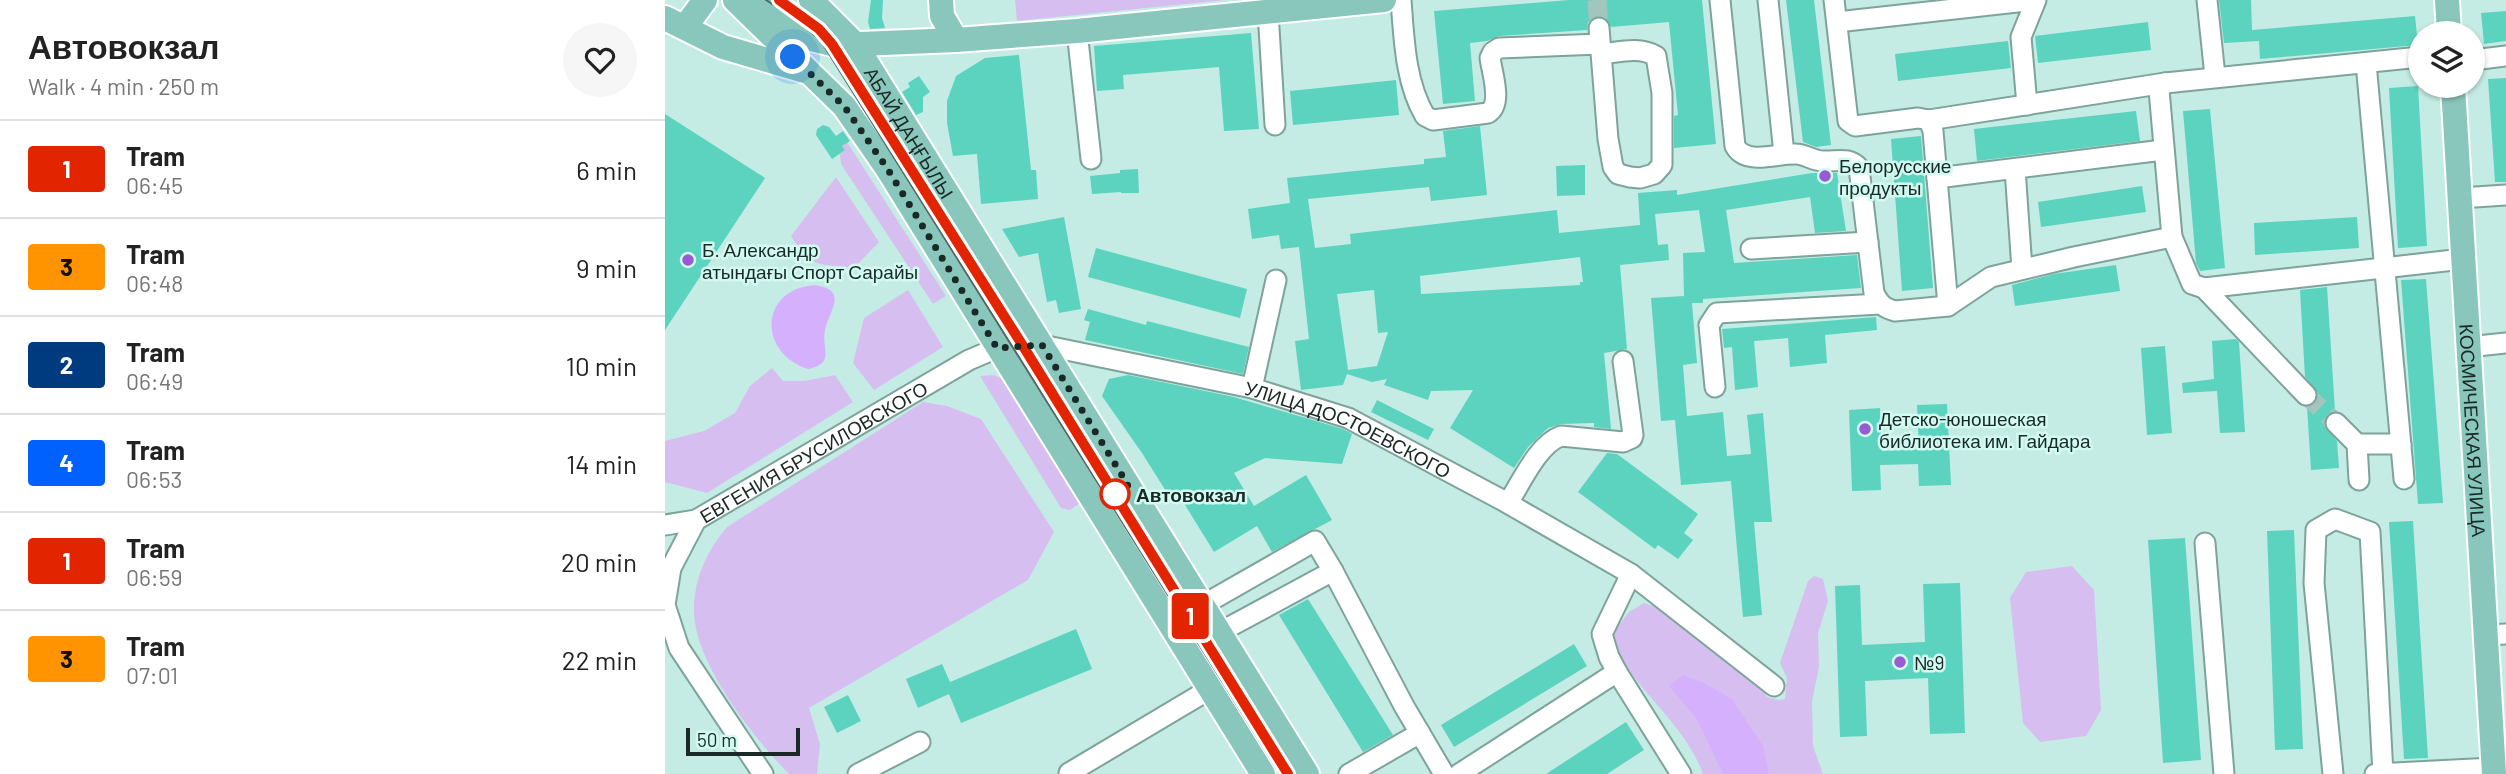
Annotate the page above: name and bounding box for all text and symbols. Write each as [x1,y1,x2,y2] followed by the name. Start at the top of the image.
[2408,21,2485,98] map controls
[2408,21,2485,98] button: layers
[563,23,637,97] button: heart
[28,26,219,66] text: Автовокзал
[775,39,810,74] your location
[860,62,959,202] street label: АБАЙ ДАҢҒЫЛЫ
[28,72,219,100] text: Walk · 4 min · 250 m
[126,140,185,171] text: Tram
[62,154,71,183] text: 1
[576,154,637,185] text: 6 min
[1839,154,1951,199] place label: Белорусские продукты
[1817,168,1833,184] marker: Белорусские продукты
[126,171,183,199] text: 06:45
[126,238,185,269] text: Tram
[702,238,918,283] place label: Б. Александр атындағы Спорт Сарайы
[60,252,73,281] text: 3
[576,252,637,283] text: 9 min
[680,252,696,268] marker: Б. Александр атындағы Спорт Сарайы
[126,269,183,297] text: 06:48
[2456,323,2491,538] street label: КОСМИЧЕСКАЯ УЛИЦА
[126,336,185,367] text: Tram
[60,350,73,379] text: 2
[566,350,637,381] text: 10 min
[126,367,183,395] text: 06:49
[1243,375,1455,482] street label: УЛИЦА ДОСТОЕВСКОГО
[695,376,931,527] street label: ЕВГЕНИЯ БРУСИЛОВСКОГО
[1879,407,2091,452] place label: Детско-юношеская библиотека им. Гайдара
[1857,421,1873,437] marker: Детско-юношеская библиотека им. Гайдара
[126,434,185,465] text: Tram
[59,448,74,477] text: 4
[566,448,637,479] text: 14 min
[126,465,182,493] text: 06:53
[1100,479,1130,509] marker: Автовокзал
[1136,483,1246,506] place label: Автовокзал
[126,532,185,563] text: Tram
[62,546,71,575] text: 1
[561,546,637,577] text: 20 min
[126,563,182,591] text: 06:59
[1167,593,1213,639] line badge: 1
[1186,601,1194,630] text: 1
[126,630,185,661] text: Tram
[60,644,73,673] text: 3
[562,644,637,675] text: 22 min
[1914,651,1944,674] place label: №9
[1892,654,1908,670] marker: №9
[126,661,178,689] text: 07:01
[686,725,800,757] scale bar
[697,728,737,751] text: 50 m

